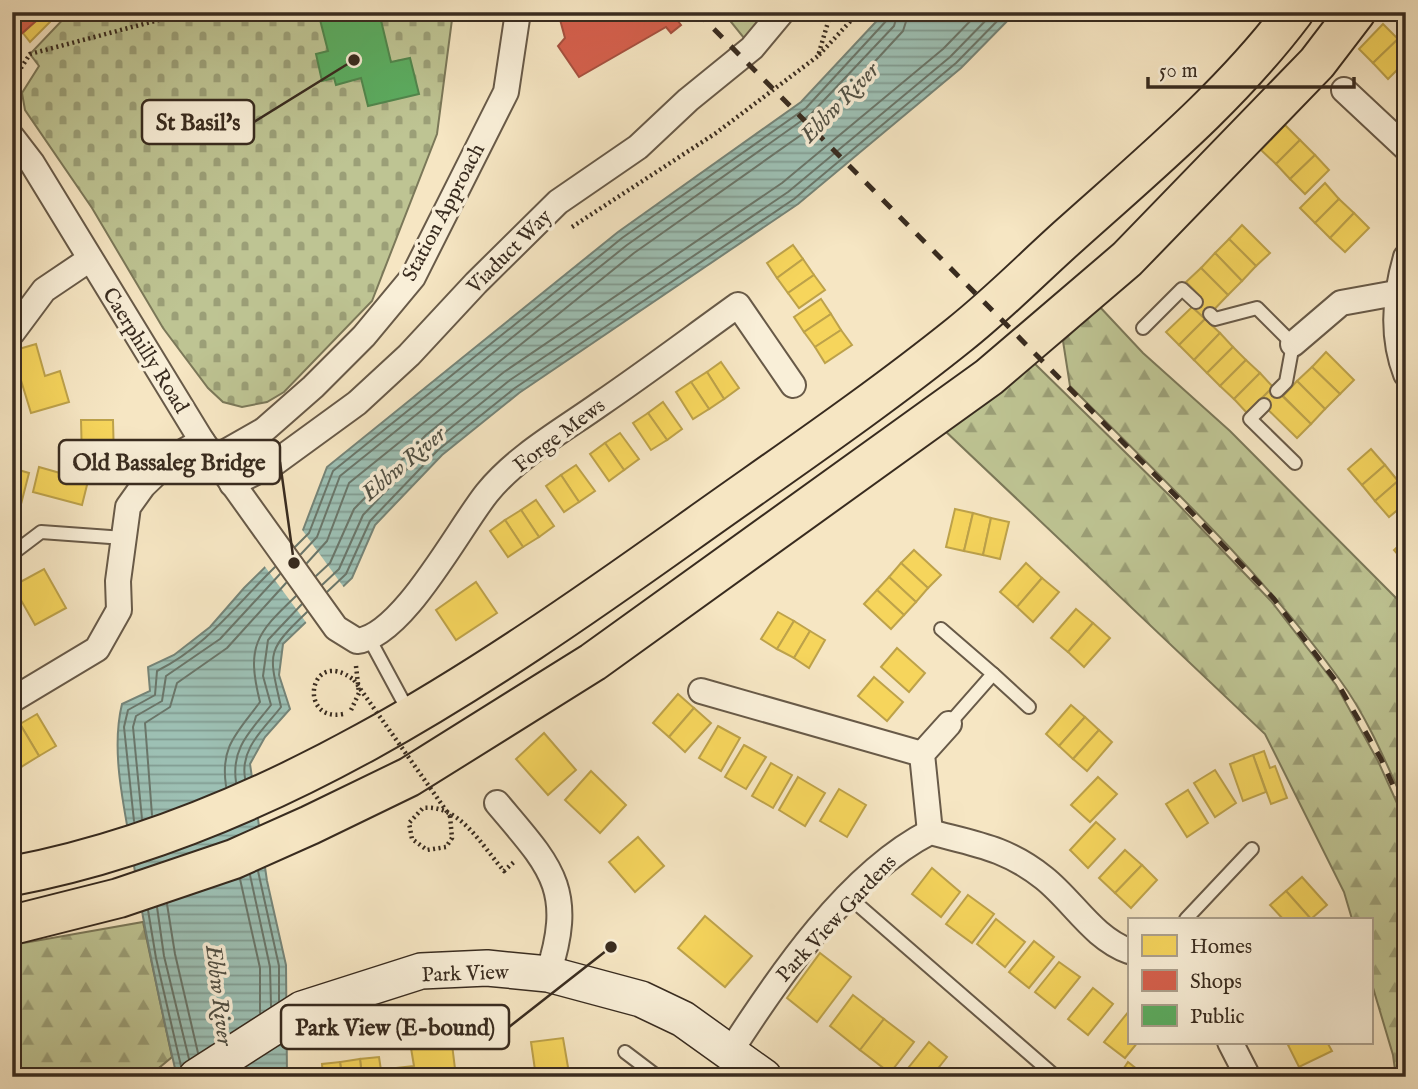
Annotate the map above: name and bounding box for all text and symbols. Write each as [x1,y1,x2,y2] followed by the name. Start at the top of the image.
[1148,46,1355,90] scale bar
[794,56,887,150] water label: Ebbw River
[1159,58,1198,85] text: 50 m
[142,100,254,144] callout: St Basil's
[156,109,240,138] text: St Basil's
[397,139,492,286] street label: Station Approach
[461,203,559,301] street label: Viaduct Way
[95,283,195,419] street label: Caerphilly Road
[509,393,611,480] street label: Forge Mews
[355,420,453,509] water label: Ebbw River
[59,440,280,484] callout: Old Bassaleg Bridge
[72,449,266,478] text: Old Bassaleg Bridge
[771,850,903,988] street label: Park View Gardens
[1128,918,1372,1044] legend
[1190,934,1252,961] text: Homes
[198,942,239,1048] water label: Ebbw River
[421,959,510,990] street label: Park View
[1190,969,1242,996] text: Shops
[1190,1004,1244,1031] text: Public
[281,1005,509,1049] callout: Park View (E-bound)
[295,1014,495,1043] text: Park View (E-bound)

